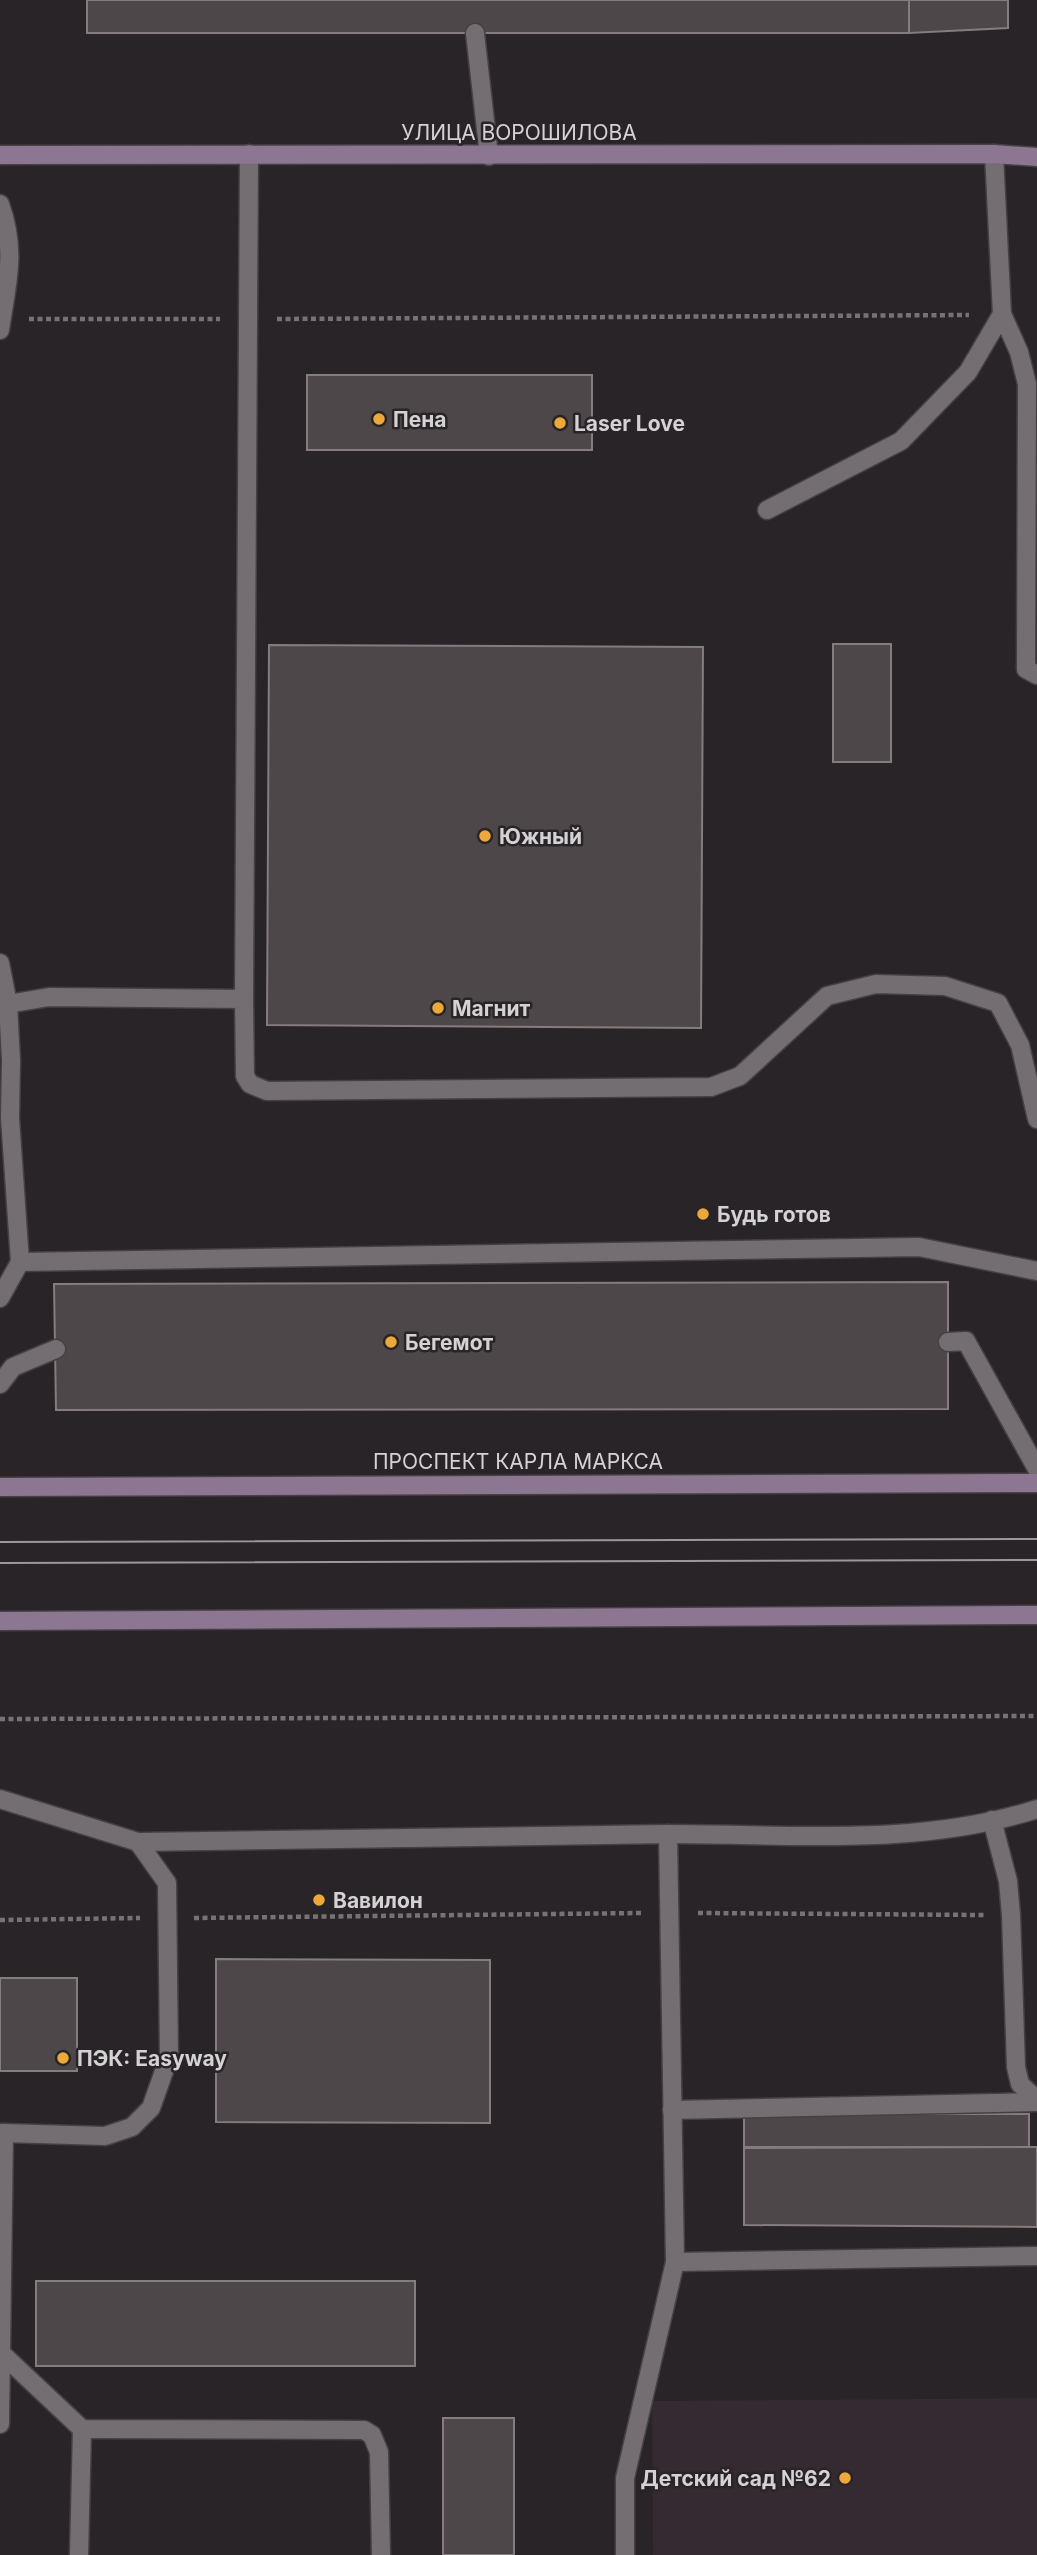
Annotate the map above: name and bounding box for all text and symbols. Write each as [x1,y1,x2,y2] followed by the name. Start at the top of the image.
[401,120,637,145] street label: УЛИЦА ВОРОШИЛОВА
[393,407,446,432] place label: Пена
[371,411,387,427] marker: Пена
[574,411,685,436] place label: Laser Love
[552,415,568,431] marker: Laser Love
[499,824,582,849] place label: Южный
[477,828,493,844] marker: Южный
[452,996,531,1021] place label: Магнит
[430,1000,446,1016] marker: Магнит
[717,1202,831,1227] place label: Будь готов
[695,1206,711,1222] marker: Будь готов
[405,1330,494,1355] place label: Бегемот
[383,1334,399,1350] marker: Бегемот
[373,1449,663,1474] street label: ПРОСПЕКТ КАРЛА МАРКСА
[333,1888,423,1913] place label: Вавилон
[311,1892,327,1908] marker: Вавилон
[77,2046,227,2071] place label: ПЭК: Easyway
[55,2050,71,2066] marker: ПЭК: Easyway
[641,2466,831,2491] place label: Детский сад №62
[837,2470,853,2486] marker: Детский сад №62

